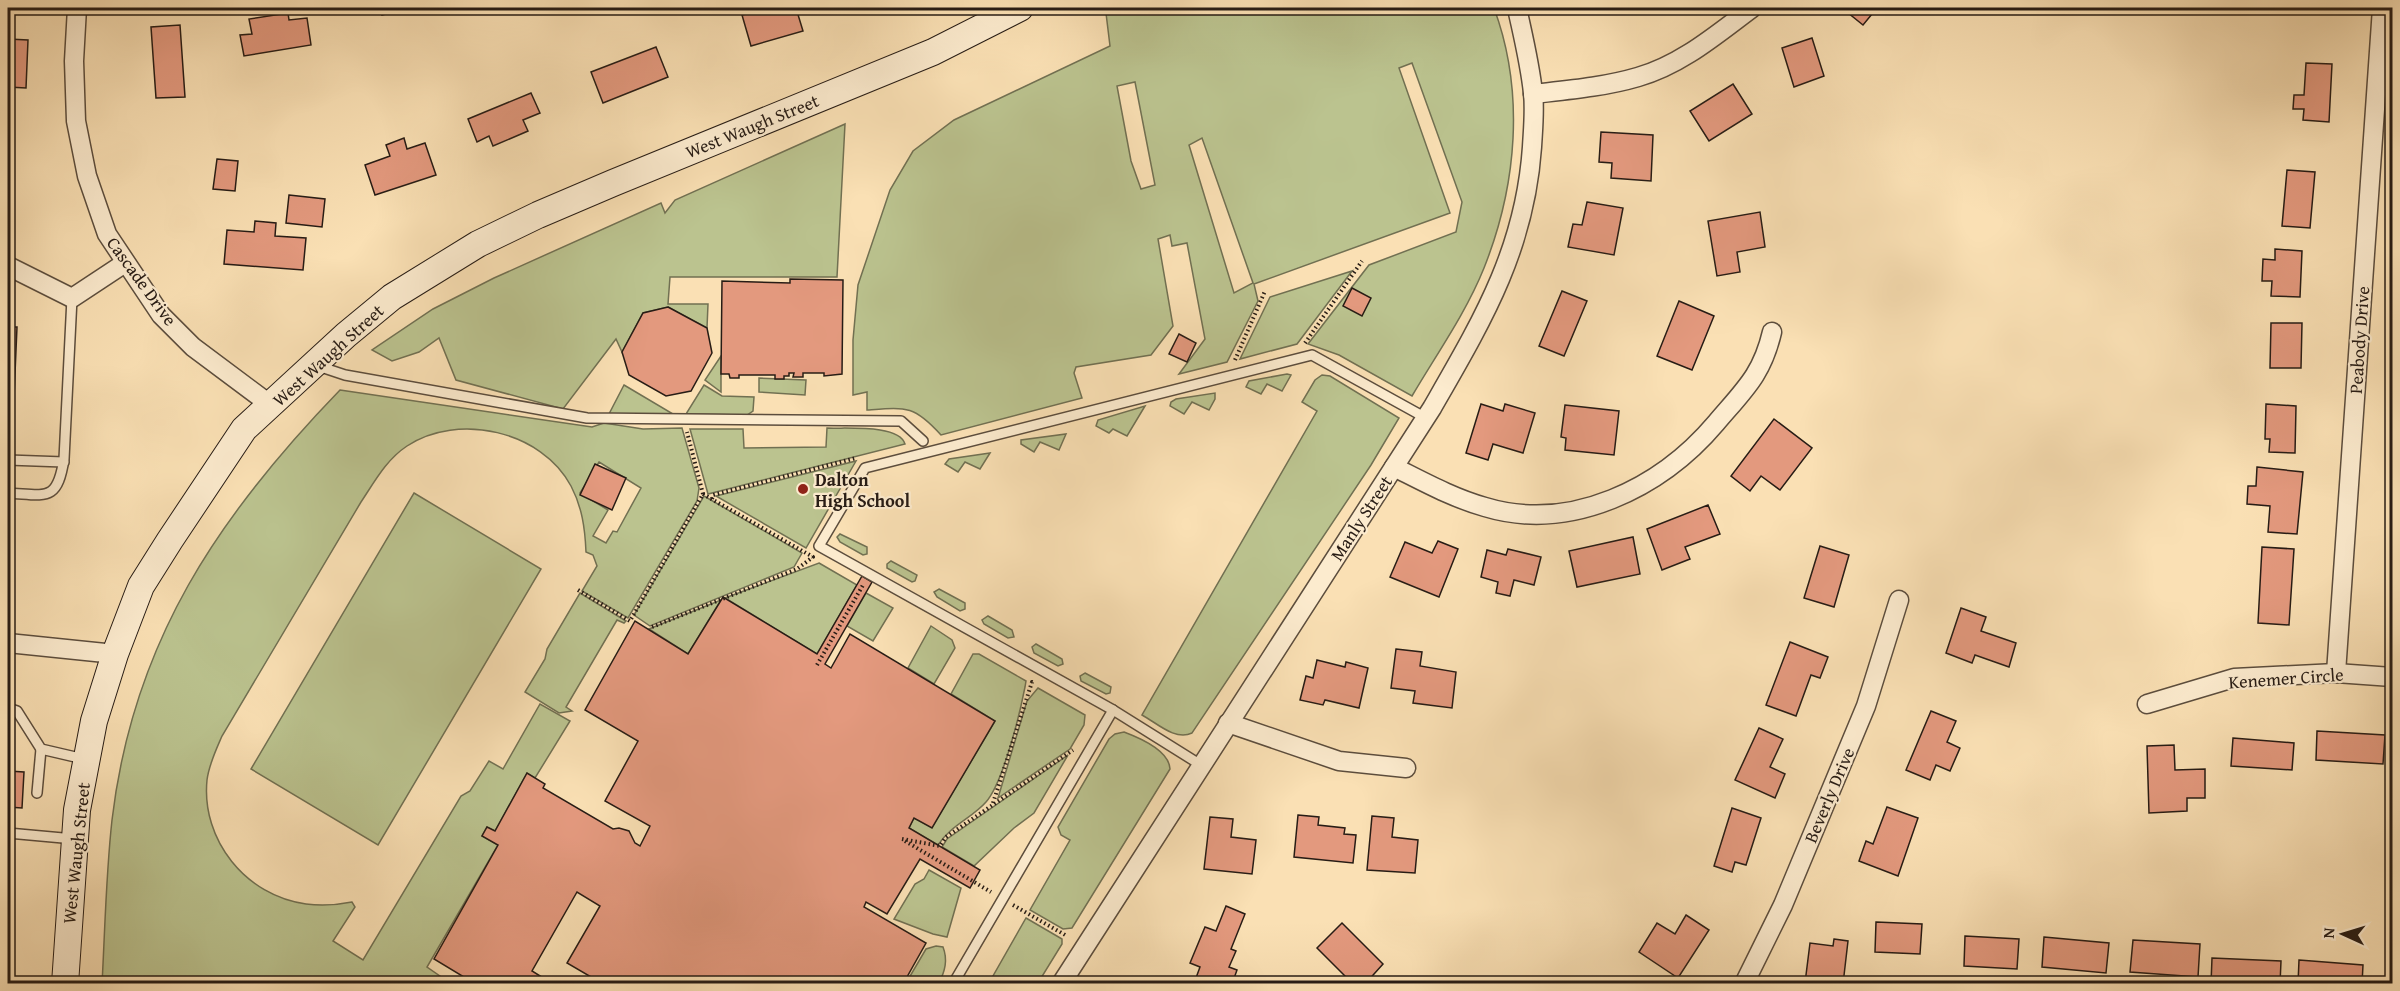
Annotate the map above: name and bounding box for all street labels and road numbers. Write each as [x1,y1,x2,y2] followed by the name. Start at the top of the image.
[681,87,823,165] street label: West Waugh Street
[100,231,184,331] street label: Cascade Drive
[2342,285,2376,395] street label: Peabody Drive
[266,297,390,413] street label: West Waugh Street
[1323,469,1399,566] street label: Manly Street
[2228,661,2344,695] street label: Kenemer Circle
[1797,743,1861,847] street label: Beverly Drive
[55,780,97,925] street label: West Waugh Street

